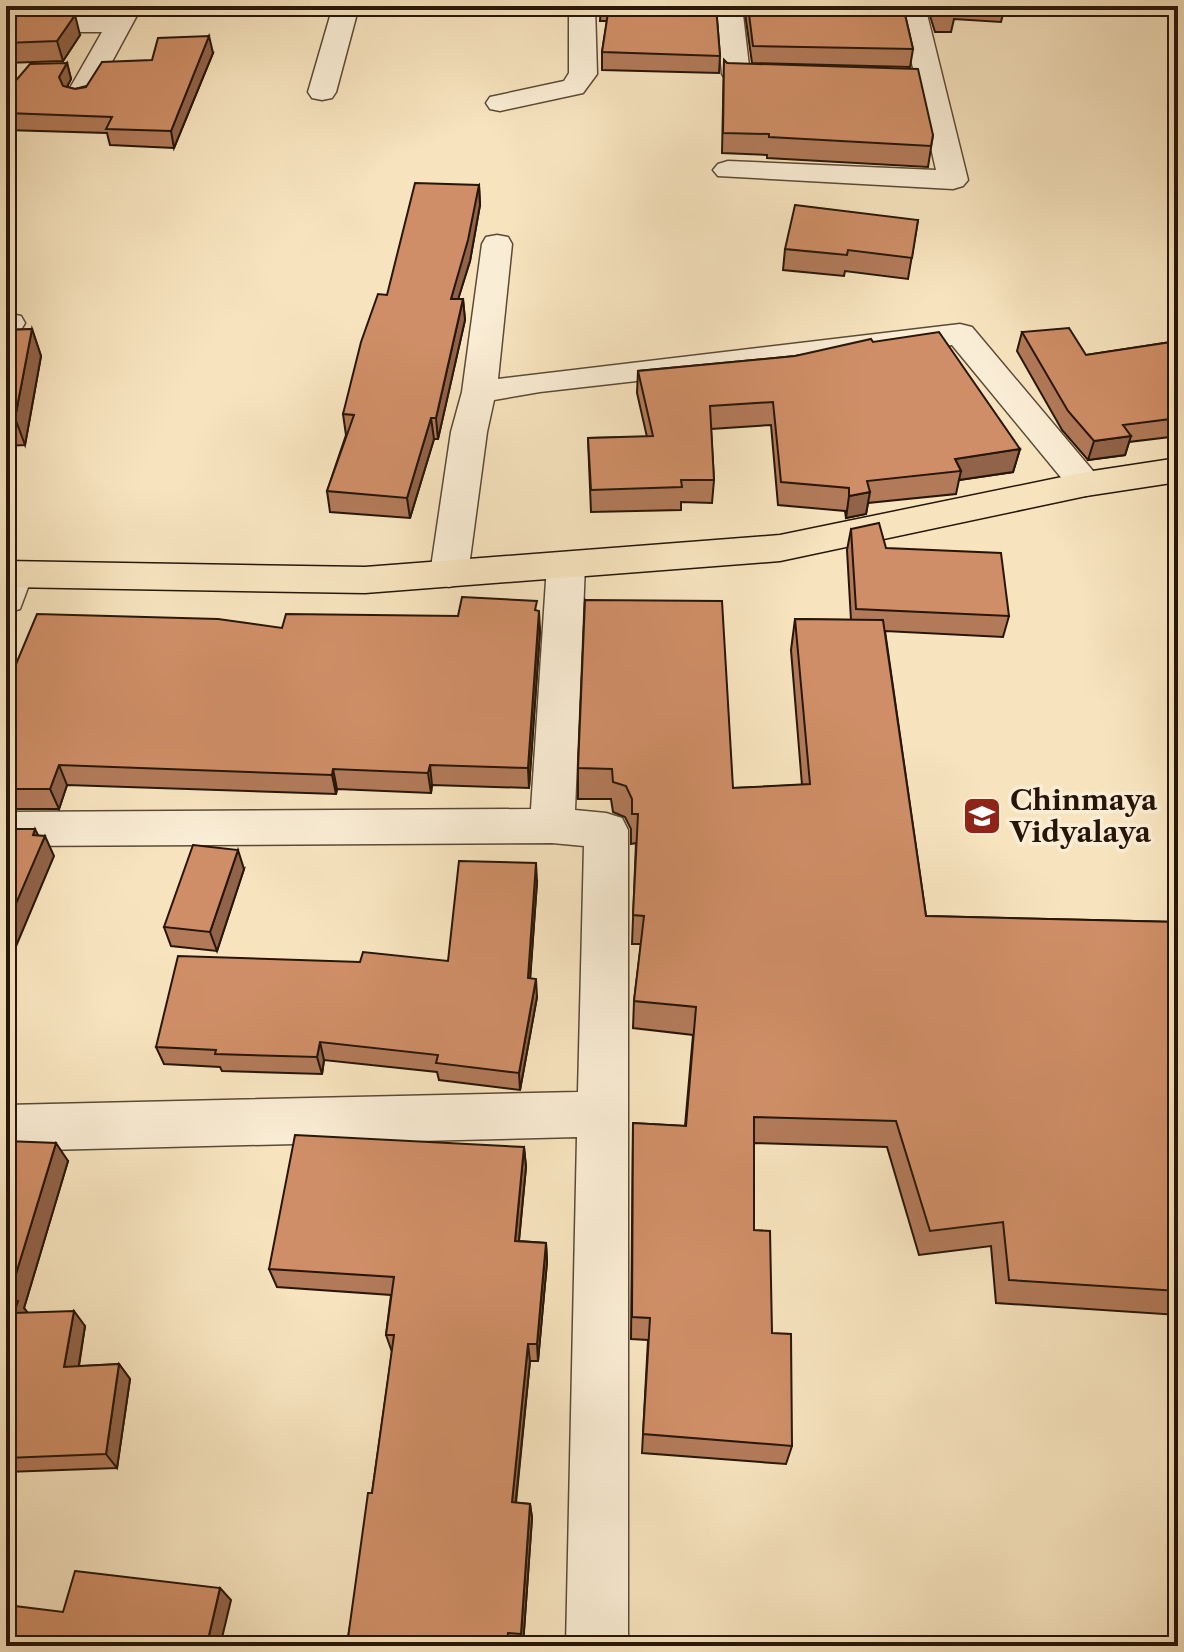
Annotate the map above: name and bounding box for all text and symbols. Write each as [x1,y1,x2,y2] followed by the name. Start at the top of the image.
[1009,783,1158,849] place label: Chinmaya Vidyalaya
[961,795,1003,837] school or university icon: Chinmaya Vidyalaya

